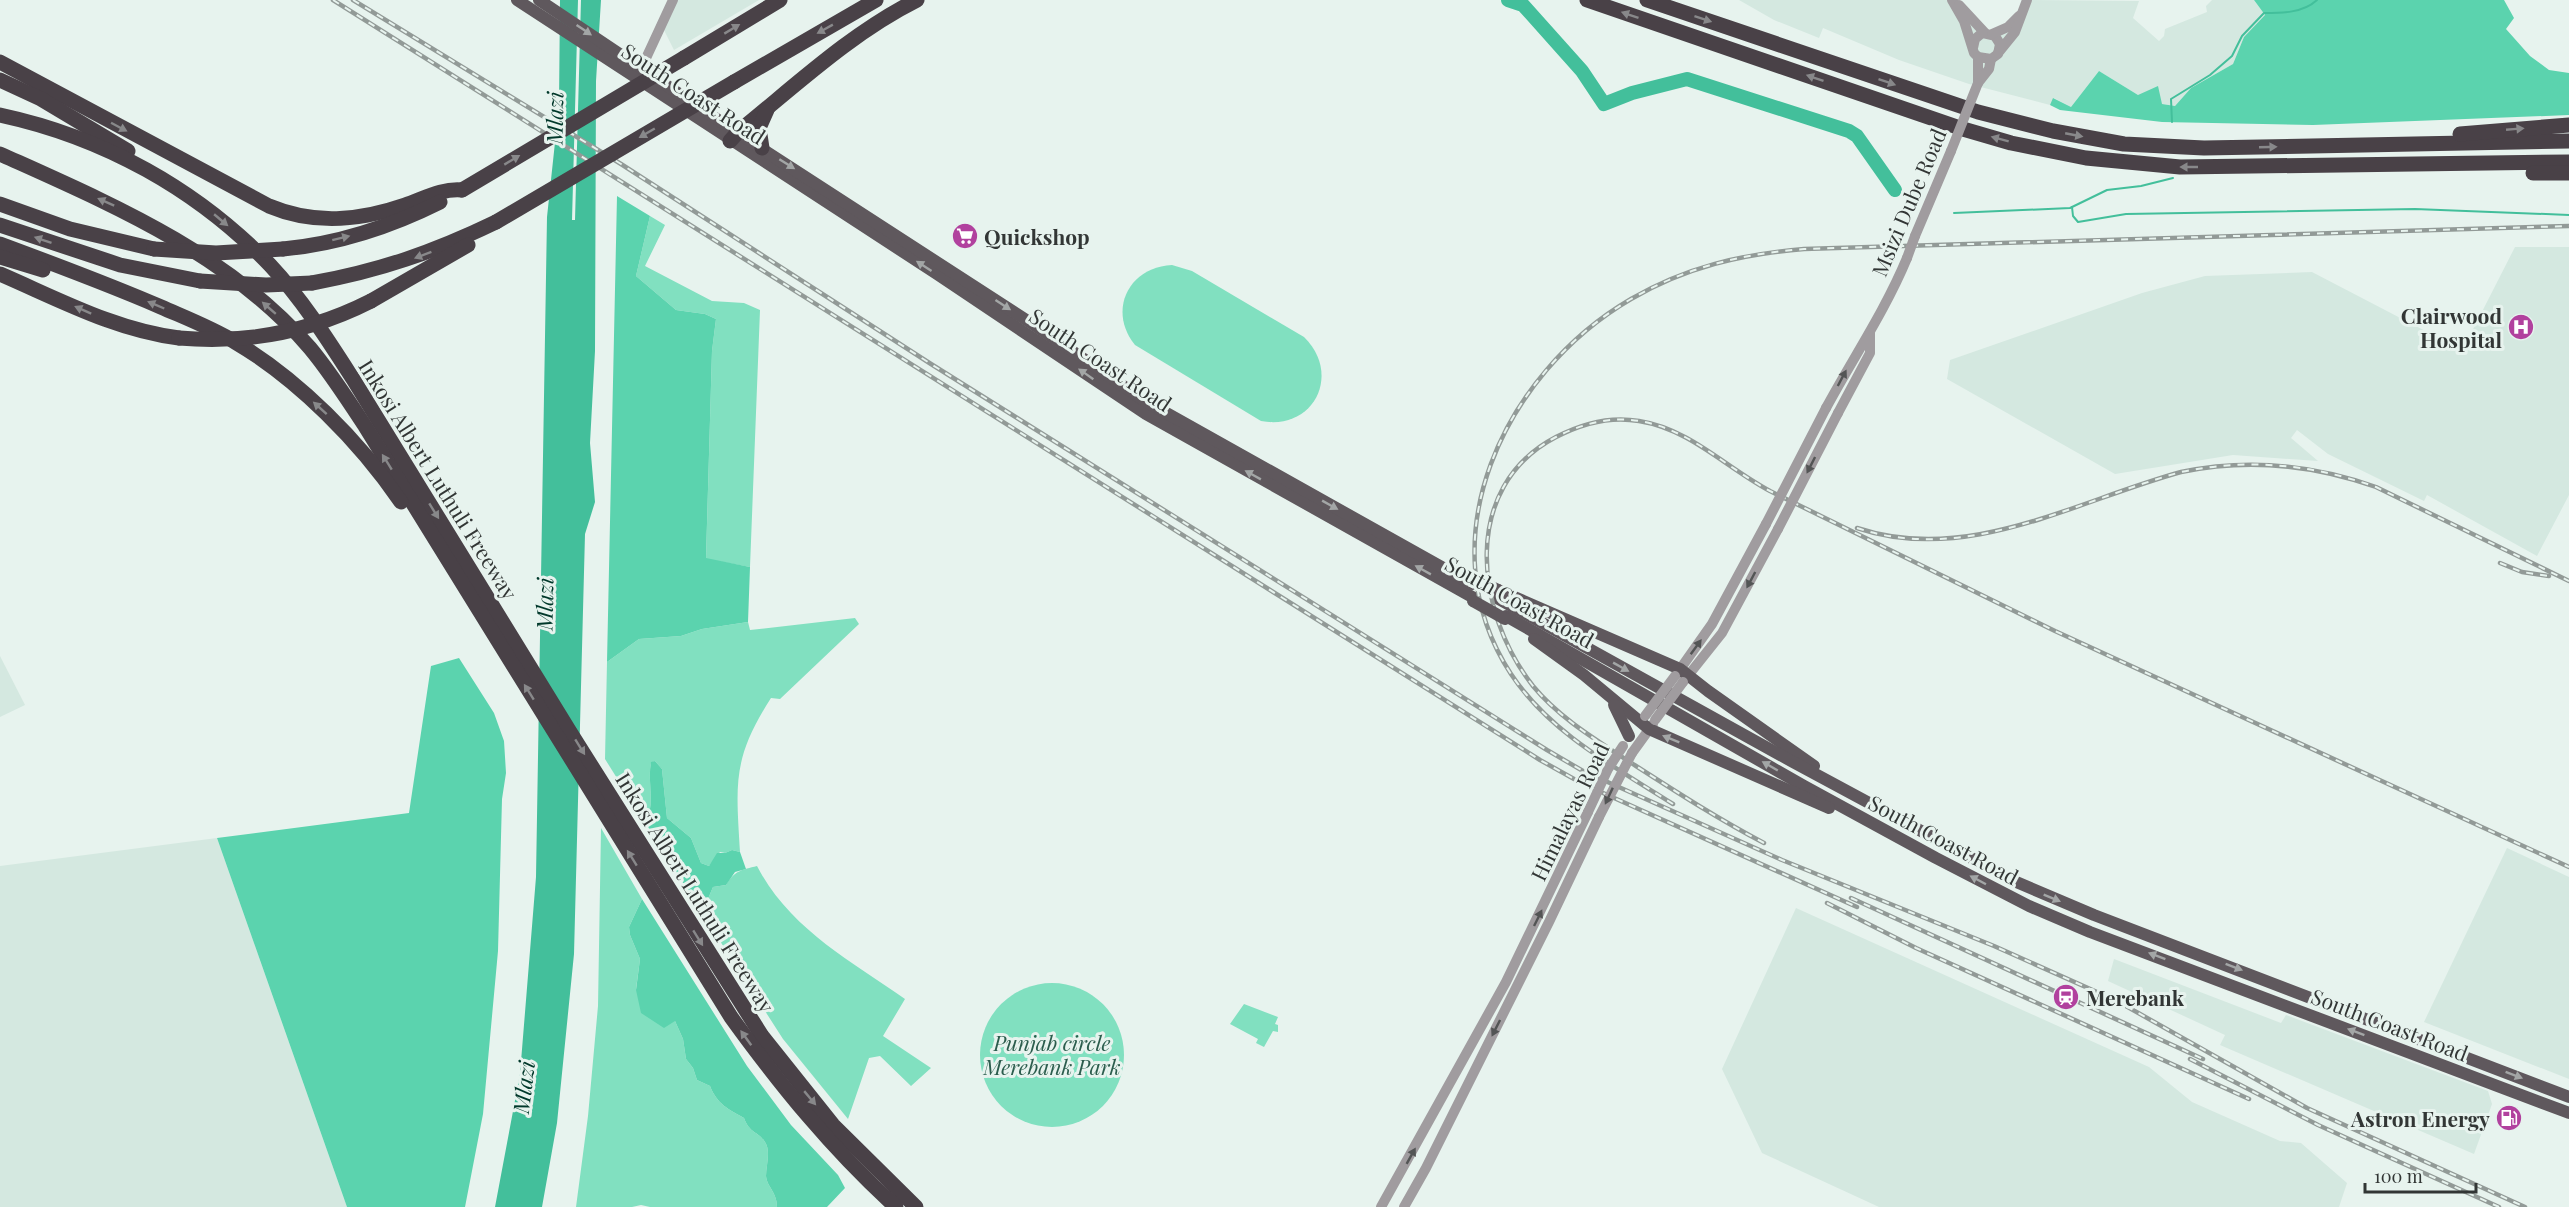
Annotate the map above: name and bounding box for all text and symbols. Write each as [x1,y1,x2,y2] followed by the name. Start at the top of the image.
[1621,9,1639,19] one-way arrow
[1694,14,1712,24] one-way arrow
[724,23,740,34] one-way arrow
[816,23,833,33] one-way arrow
[576,25,592,36] one-way arrow
[617,36,771,150] street label: South Coast Road
[1806,72,1824,82] one-way arrow
[1878,78,1896,88] one-way arrow
[539,91,569,146] water label: Mlazi
[111,122,128,132] one-way arrow
[1864,124,1952,280] street label: Msizi Dube Road
[2506,124,2525,134] one-way arrow
[639,127,655,138] one-way arrow
[2065,131,2084,140] one-way arrow
[1991,134,2009,144] one-way arrow
[2259,142,2278,151] one-way arrow
[504,155,520,166] one-way arrow
[779,158,795,169] one-way arrow
[2179,163,2198,172] one-way arrow
[97,197,115,207] one-way arrow
[213,213,229,226] one-way arrow
[950,221,980,251] supermarket icon: Quickshop
[984,222,1090,250] place label: Quickshop
[331,233,350,243] one-way arrow
[33,234,51,244] one-way arrow
[414,250,432,260] one-way arrow
[916,260,932,271] one-way arrow
[995,299,1011,310] one-way arrow
[147,300,164,309] one-way arrow
[1024,301,1178,417] street label: South Coast Road
[2401,301,2502,353] place label: Clairwood Hospital
[262,302,277,315] one-way arrow
[73,305,91,315] one-way arrow
[2506,312,2536,342] hospital icon: Clairwood Hospital
[353,354,525,605] street label: Inkosi Albert Luthuli Freeway
[1079,368,1095,380] one-way arrow
[1837,369,1847,386] one-way arrow
[312,401,327,415] one-way arrow
[382,454,393,470] one-way arrow
[1806,456,1816,473] one-way arrow
[1244,470,1261,480] one-way arrow
[1322,500,1339,510] one-way arrow
[429,503,440,519] one-way arrow
[1441,549,1599,653] street label: South Coast Road
[1415,565,1432,575] one-way arrow
[1746,572,1755,589] one-way arrow
[529,577,559,632] water label: Mlazi
[1690,639,1702,655] one-way arrow
[1613,662,1630,672] one-way arrow
[524,684,535,700] one-way arrow
[1662,733,1680,743] one-way arrow
[1523,737,1615,885] street label: Himalayas Road
[574,739,585,755] one-way arrow
[1762,761,1778,772] one-way arrow
[610,767,782,1018] street label: Inkosi Albert Luthuli Freeway
[1605,787,1614,804] one-way arrow
[1864,788,2024,890] street label: South Coast Road
[627,850,638,866] one-way arrow
[1969,875,1986,885] one-way arrow
[2043,894,2061,903] one-way arrow
[1533,910,1542,927] one-way arrow
[693,930,704,946] one-way arrow
[2148,951,2166,961] one-way arrow
[2225,963,2243,972] one-way arrow
[2308,981,2472,1067] street label: South Coast Road
[2051,982,2081,1012] station icon: Merebank
[2086,983,2185,1011] place label: Merebank
[1491,1019,1501,1036] one-way arrow
[2347,1027,2365,1036] one-way arrow
[982,1028,1121,1080] park label: Punjab circle Merebank Park
[740,1031,752,1047] one-way arrow
[505,1059,541,1116] water label: Mlazi
[2505,1071,2523,1081] one-way arrow
[803,1090,816,1106] one-way arrow
[2494,1103,2524,1133] fuel station icon: Astron Energy
[2350,1104,2490,1132] place label: Astron Energy
[1406,1148,1416,1165] one-way arrow
[2365,1156,2476,1194] scale bar
[2374,1164,2423,1188] text: 100 m

